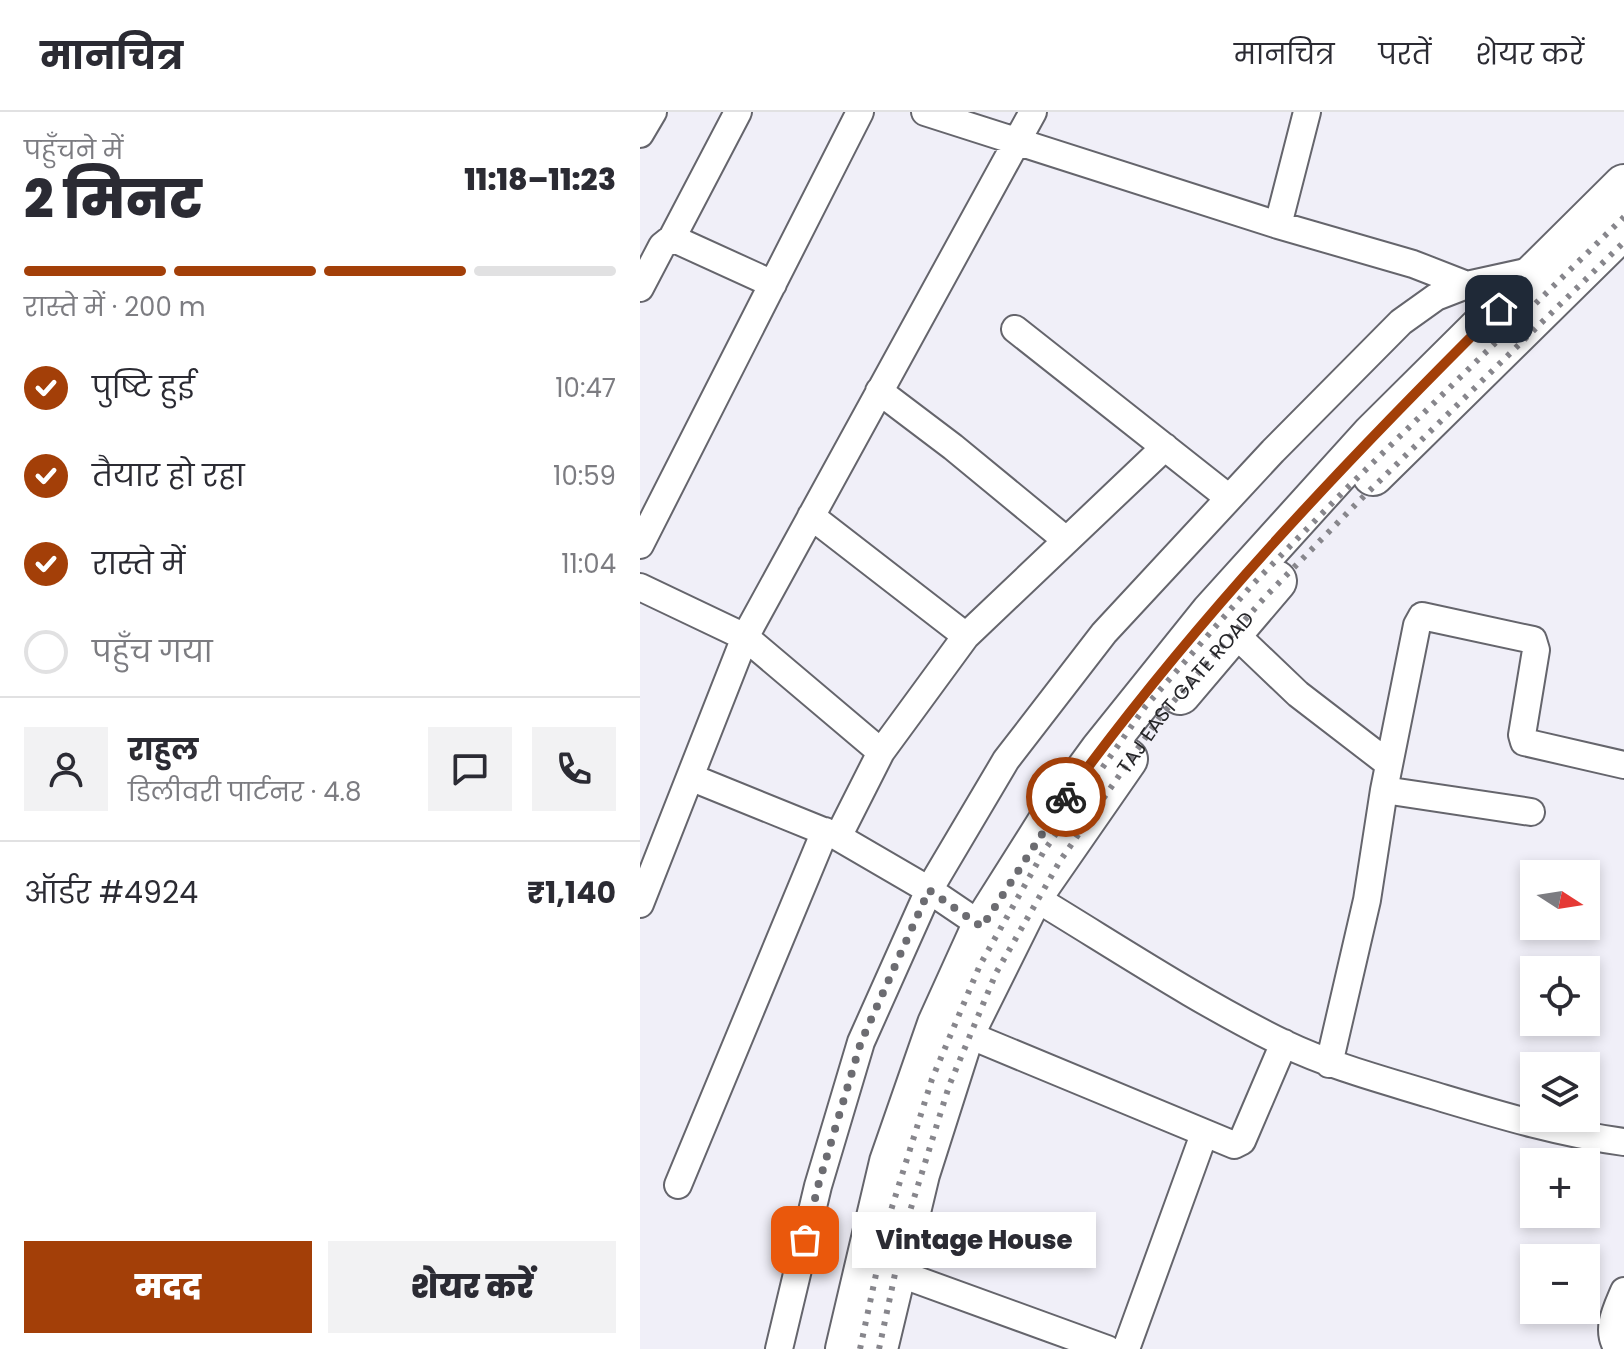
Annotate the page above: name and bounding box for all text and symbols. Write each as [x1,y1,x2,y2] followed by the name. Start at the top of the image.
[40,29,183,82] text: मानचित्र
[1234,35,1335,74] text: मानचित्र
[1379,35,1431,74] text: परतें
[1475,35,1584,74] text: शेयर करें
[24,132,123,168] text: पहुँचने में
[464,158,616,201] text: 11:18–11:23
[24,163,202,236] text: 2 मिनट
[1465,275,1533,343] pin
[1477,287,1521,331] icon: home
[24,289,205,325] text: रास्ते में · 200 m
[24,366,68,410] icon: check
[92,366,195,409] text: पुष्टि हुई
[555,370,616,406] text: 10:47
[24,454,68,498] icon: check
[92,454,245,497] text: तैयार हो रहा
[553,458,616,494] text: 10:59
[24,542,68,586] icon: check
[92,542,185,585] text: रास्ते में
[561,546,616,582] text: 11:04
[1110,605,1260,780] street label: TAJ EAST GATE ROAD
[92,630,213,673] text: पहुँच गया
[24,727,108,811] button: person
[428,727,512,811] button: chat
[532,727,616,811] button: phone
[128,728,198,771] text: राहुल
[1026,757,1106,837] courier
[128,774,361,810] text: डिलीवरी पार्टनर · 4.8
[1044,775,1088,819] icon: bike
[1520,860,1600,940] north arrow
[1520,860,1600,1324] map controls
[24,871,198,914] text: ऑर्डर #4924
[527,871,616,914] text: ₹1,140
[1520,956,1600,1036] button: locate
[1520,1052,1600,1132] button: layers
[1520,1148,1600,1228] button: +
[771,1206,839,1274] pin
[853,1212,1097,1268] callout: Vintage House
[783,1218,827,1262] icon: bag
[875,1222,1073,1258] text: Vintage House
[24,1241,312,1333] button: मदद
[328,1241,616,1333] button: शेयर करें
[1520,1244,1600,1324] button: −

